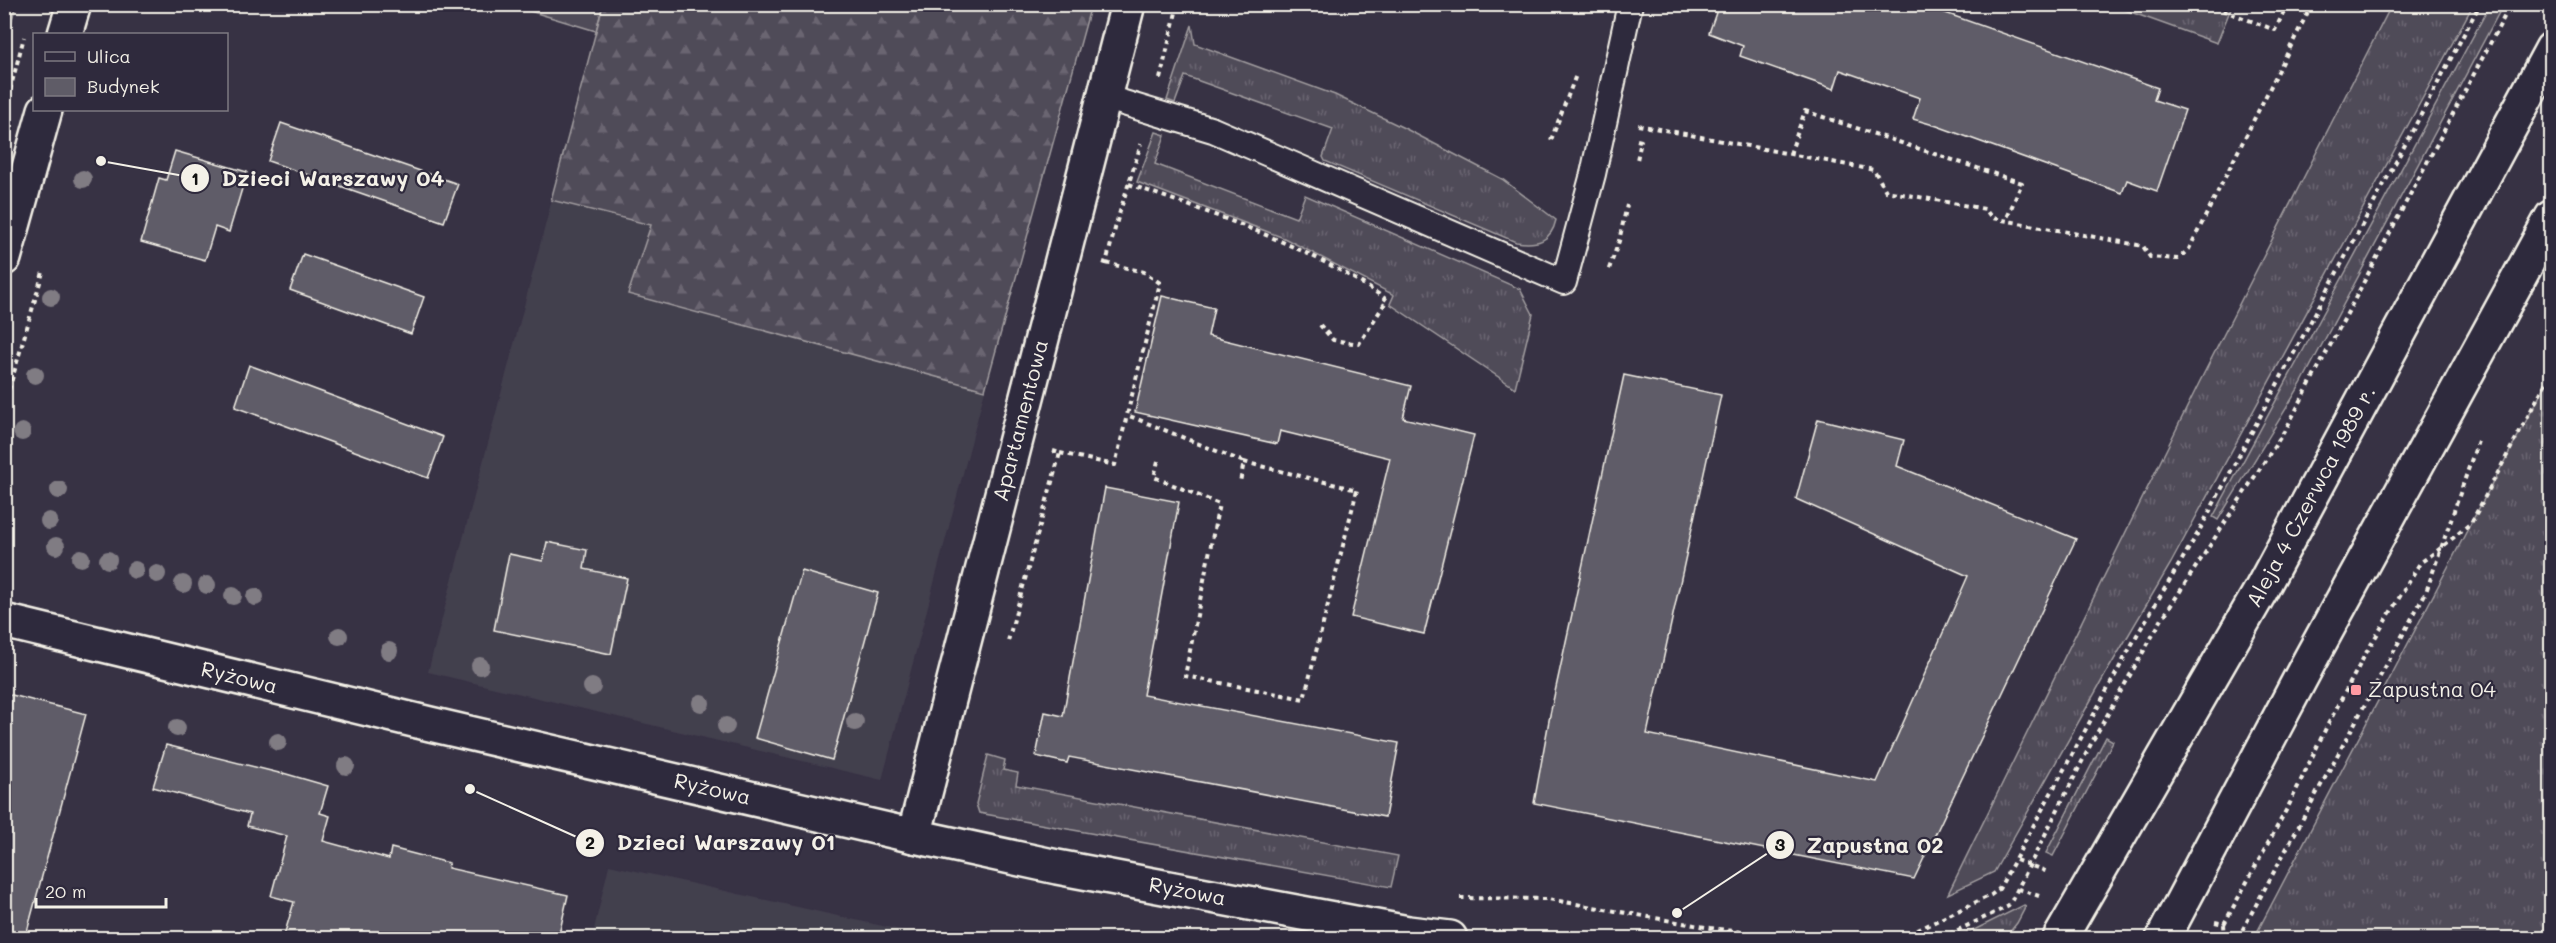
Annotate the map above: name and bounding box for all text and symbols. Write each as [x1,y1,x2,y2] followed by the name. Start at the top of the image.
[33,33,228,111] legend
[87,44,131,68] text: Ulica
[87,74,160,98] text: Budynek
[180,158,457,198] callout: Dzieci Warszawy 04
[222,163,444,192] text: Dzieci Warszawy 04
[191,166,199,190] text: 1
[986,336,1053,504] street label: Apartamentowa
[2239,380,2381,611] street label: Aleja 4 Czerwca 1989 r.
[199,654,281,699] street label: Ryżowa
[2368,675,2496,702] place label: Zapustna 04
[2349,683,2363,697] marker: Zapustna 04
[672,766,754,810] street label: Ryżowa
[575,823,848,863] callout: Dzieci Warszawy 01
[1765,825,1956,865] callout: Zapustna 02
[617,827,835,856] text: Dzieci Warszawy 01
[585,830,595,854] text: 2
[1807,830,1943,859] text: Zapustna 02
[1775,832,1786,856] text: 3
[1147,870,1228,911] street label: Ryżowa
[36,871,166,909] scale bar
[45,879,86,903] text: 20 m

